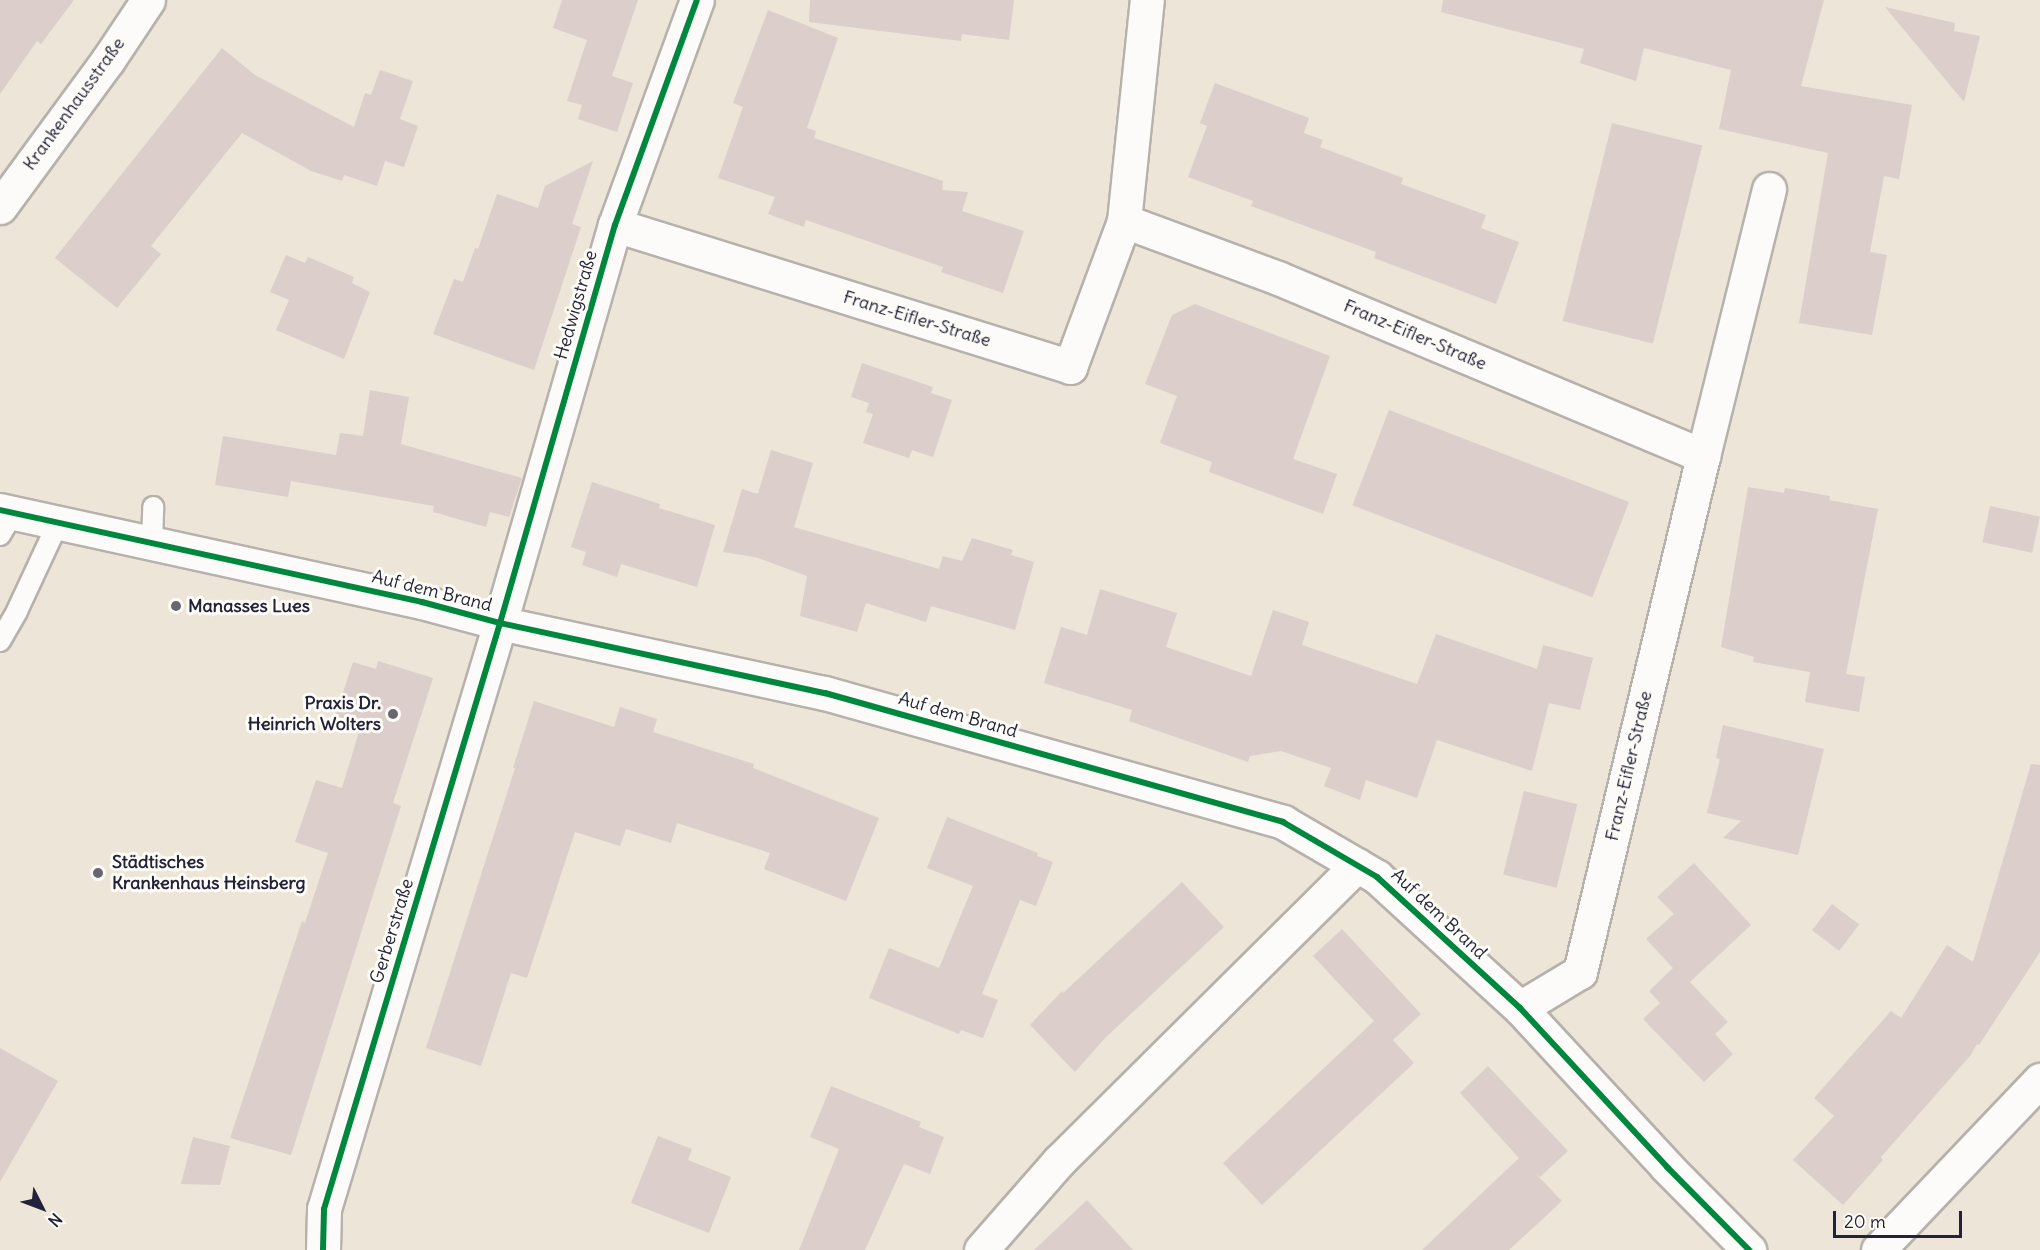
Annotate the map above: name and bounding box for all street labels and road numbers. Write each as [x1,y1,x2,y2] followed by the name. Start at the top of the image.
[19,34,129,174] street label: Krankenhausstraße
[550,248,602,362] street label: Hedwigstraße
[841,286,993,352] street label: Franz-Eifler-Straße
[1340,295,1490,375] street label: Franz-Eifler-Straße
[370,566,494,616] street label: Auf dem Brand
[896,688,1020,742] street label: Auf dem Brand
[1601,689,1657,843] street label: Franz-Eifler-Straße
[1387,864,1491,964] street label: Auf dem Brand
[366,876,418,986] street label: Gerberstraße

